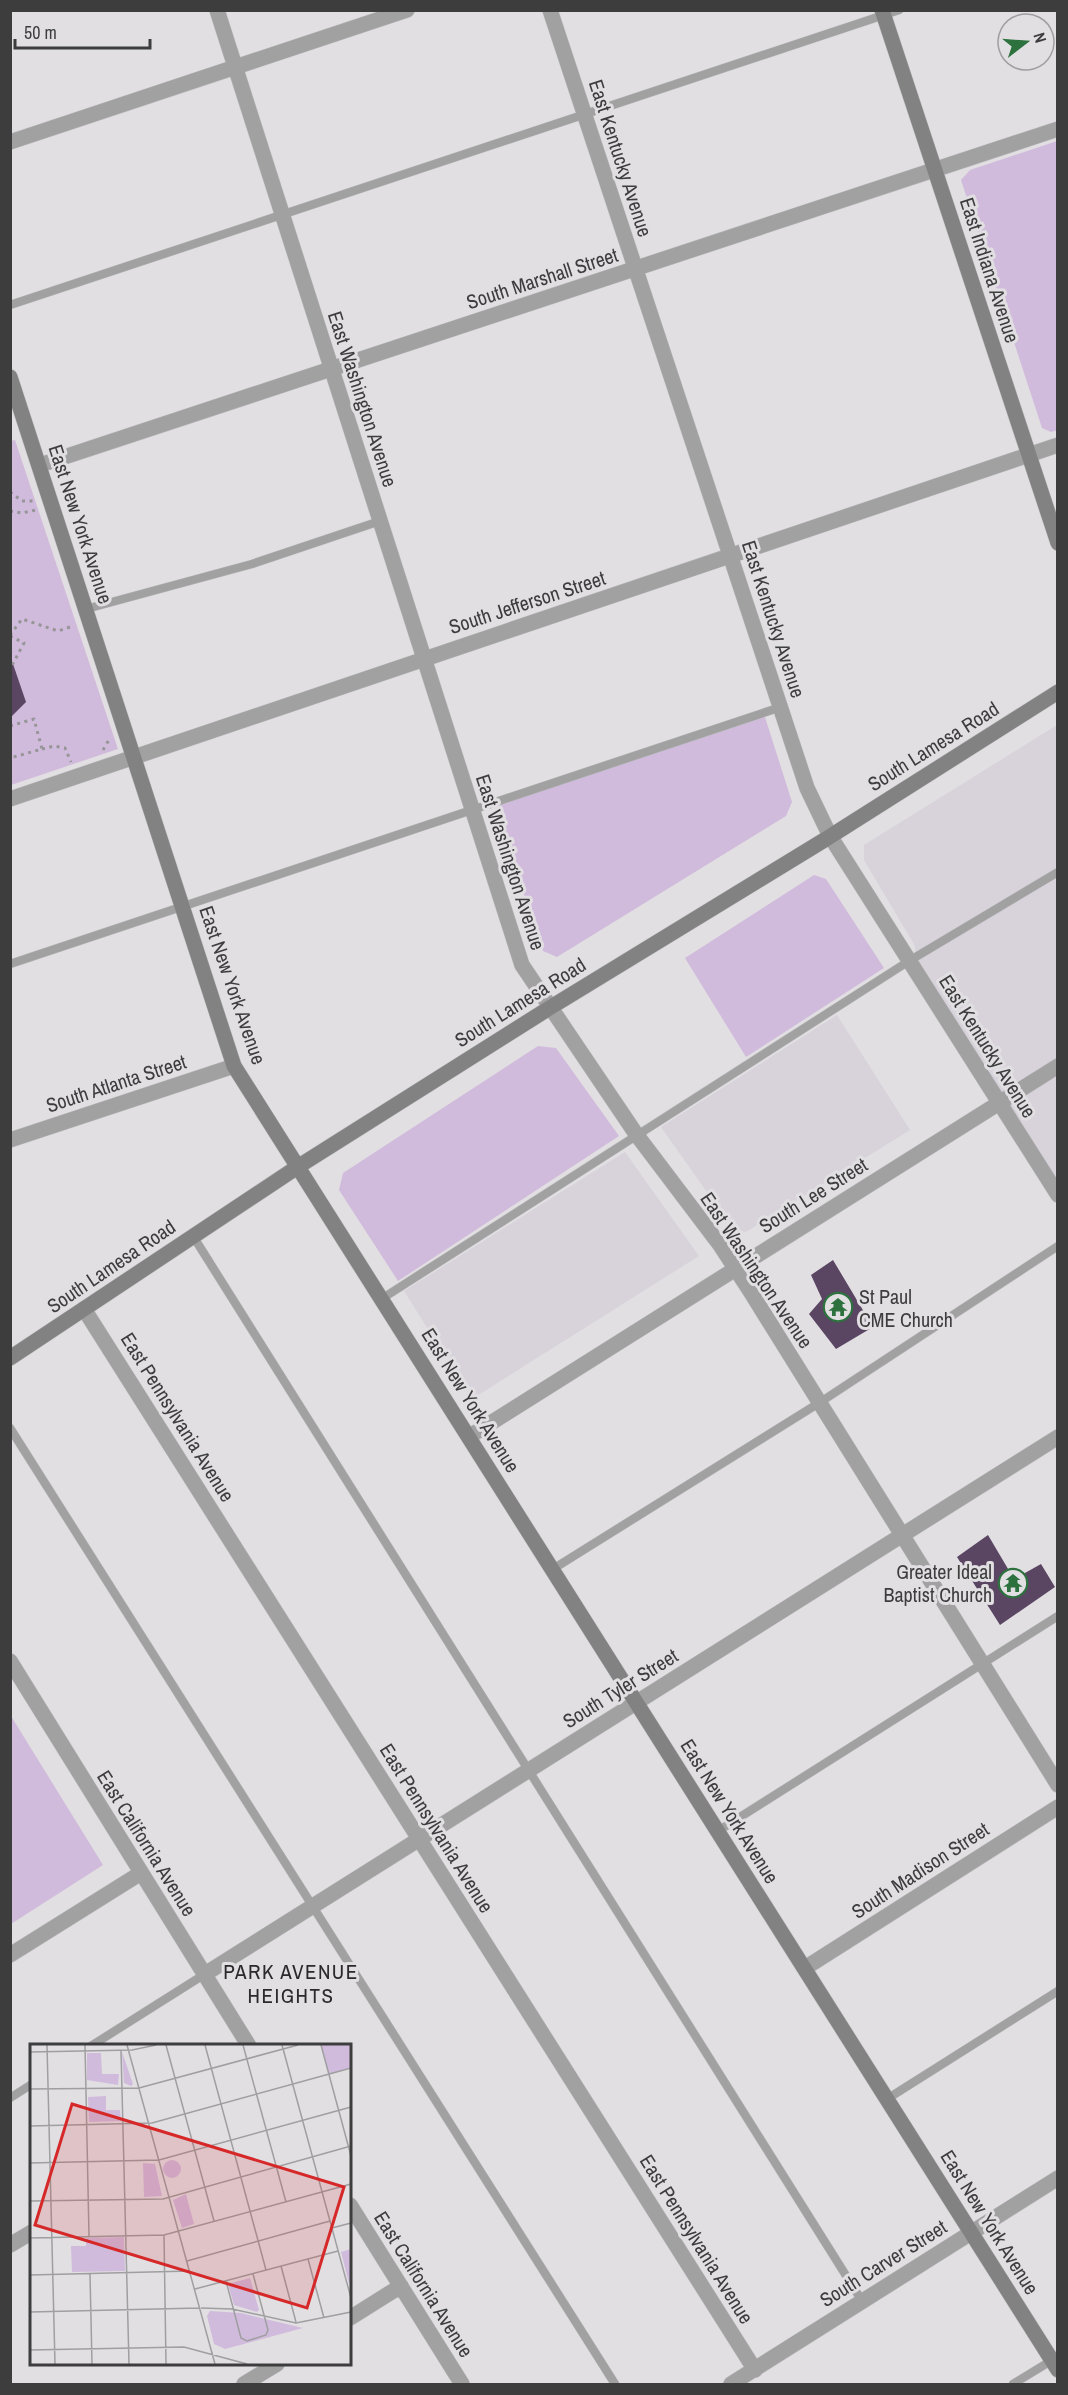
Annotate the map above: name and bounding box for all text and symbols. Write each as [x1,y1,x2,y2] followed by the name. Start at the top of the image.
[15,12,150,50] scale bar
[996,12,1056,72] north arrow
[24,20,57,45] text: 50 m
[1028,30,1052,45] text: N
[583,76,659,240] street label: East Kentucky Avenue
[954,194,1026,346] street label: East Indiana Avenue
[463,241,622,315] street label: South Marshall Street
[322,308,404,490] street label: East Washington Avenue
[43,441,119,607] street label: East New York Avenue
[736,537,812,701] street label: East Kentucky Avenue
[445,564,609,640] street label: South Jefferson Street
[862,695,1004,797] street label: South Lamesa Road
[470,771,552,953] street label: East Washington Avenue
[193,902,273,1068] street label: East New York Avenue
[449,951,591,1053] street label: South Lamesa Road
[933,969,1043,1123] street label: East Kentucky Avenue
[42,1047,190,1118] street label: South Atlanta Street
[754,1151,873,1239] street label: South Lee Street
[695,1186,819,1354] street label: East Washington Avenue
[41,1213,181,1319] street label: South Lamesa Road
[859,1283,953,1333] place label: St Paul CME Church
[822,1291,854,1323] temple icon: St Paul CME Church
[416,1323,526,1477] street label: East New York Avenue
[115,1327,241,1507] street label: East Pennsylvania Avenue
[884,1558,992,1608] place label: Greater Ideal Baptist Church
[997,1567,1029,1599] temple icon: Greater Ideal Baptist Church
[557,1642,683,1734] street label: South Tyler Street
[675,1734,785,1888] street label: East New York Avenue
[374,1738,500,1918] street label: East Pennsylvania Avenue
[91,1765,203,1921] street label: East California Avenue
[846,1815,994,1925] street label: South Madison Street
[223,1957,359,2010] district label: PARK AVENUE HEIGHTS
[30,2044,351,2365] inset map
[935,2145,1045,2299] street label: East New York Avenue
[634,2149,760,2329] street label: East Pennsylvania Avenue
[368,2206,480,2362] street label: East California Avenue
[814,2213,952,2313] street label: South Carver Street

